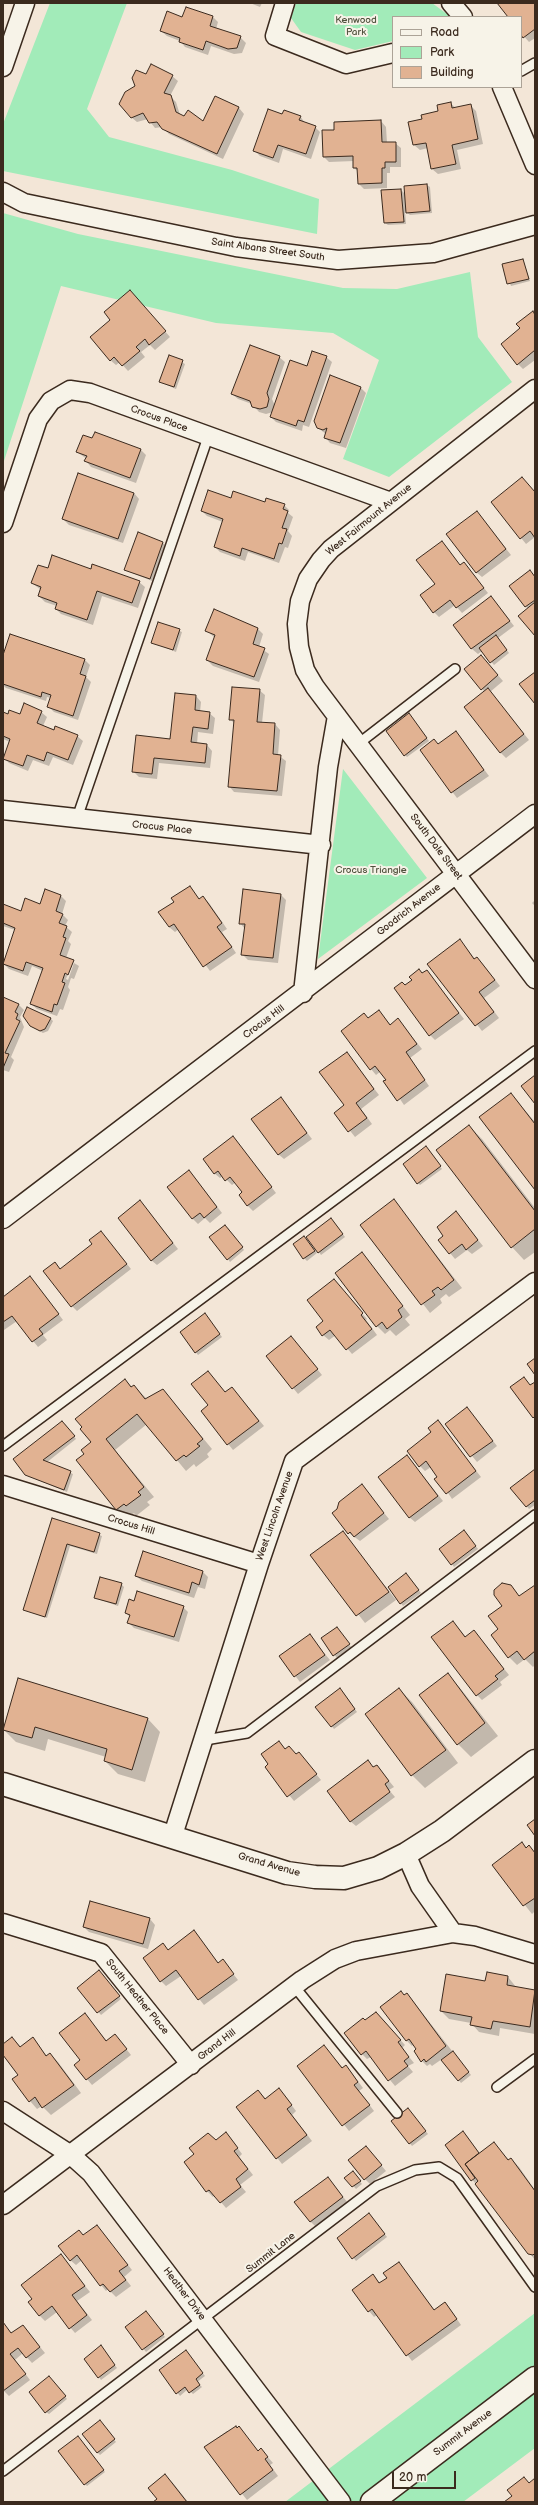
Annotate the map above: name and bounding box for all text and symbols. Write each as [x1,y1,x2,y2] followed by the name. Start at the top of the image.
[335,14,377,38] park label: Kenwood Park
[392,16,522,88] legend
[430,25,459,40] text: Road
[430,45,454,60] text: Park
[430,65,474,80] text: Building
[211,236,325,264] street label: Saint Albans Street South
[129,403,189,435] street label: Crocus Place
[324,482,414,558] street label: West Fairmount Avenue
[407,812,465,882] street label: South Dale Street
[131,819,193,837] street label: Crocus Place
[335,864,407,876] park label: Crocus Triangle
[375,881,443,939] street label: Goodrich Avenue
[241,1003,287,1041] street label: Crocus Hill
[254,1470,296,1562] street label: West Lincoln Avenue
[106,1512,156,1538] street label: Crocus Hill
[236,1850,302,1880] street label: Grand Avenue
[103,1957,171,2037] street label: South Heather Place
[196,2027,238,2063] street label: Grand Hill
[244,2230,298,2276] street label: Summit Lane
[160,2265,208,2323] street label: Heather Drive
[432,2407,494,2459] street label: Summit Avenue
[394,2463,458,2489] scale bar
[399,2470,426,2485] text: 20 m

